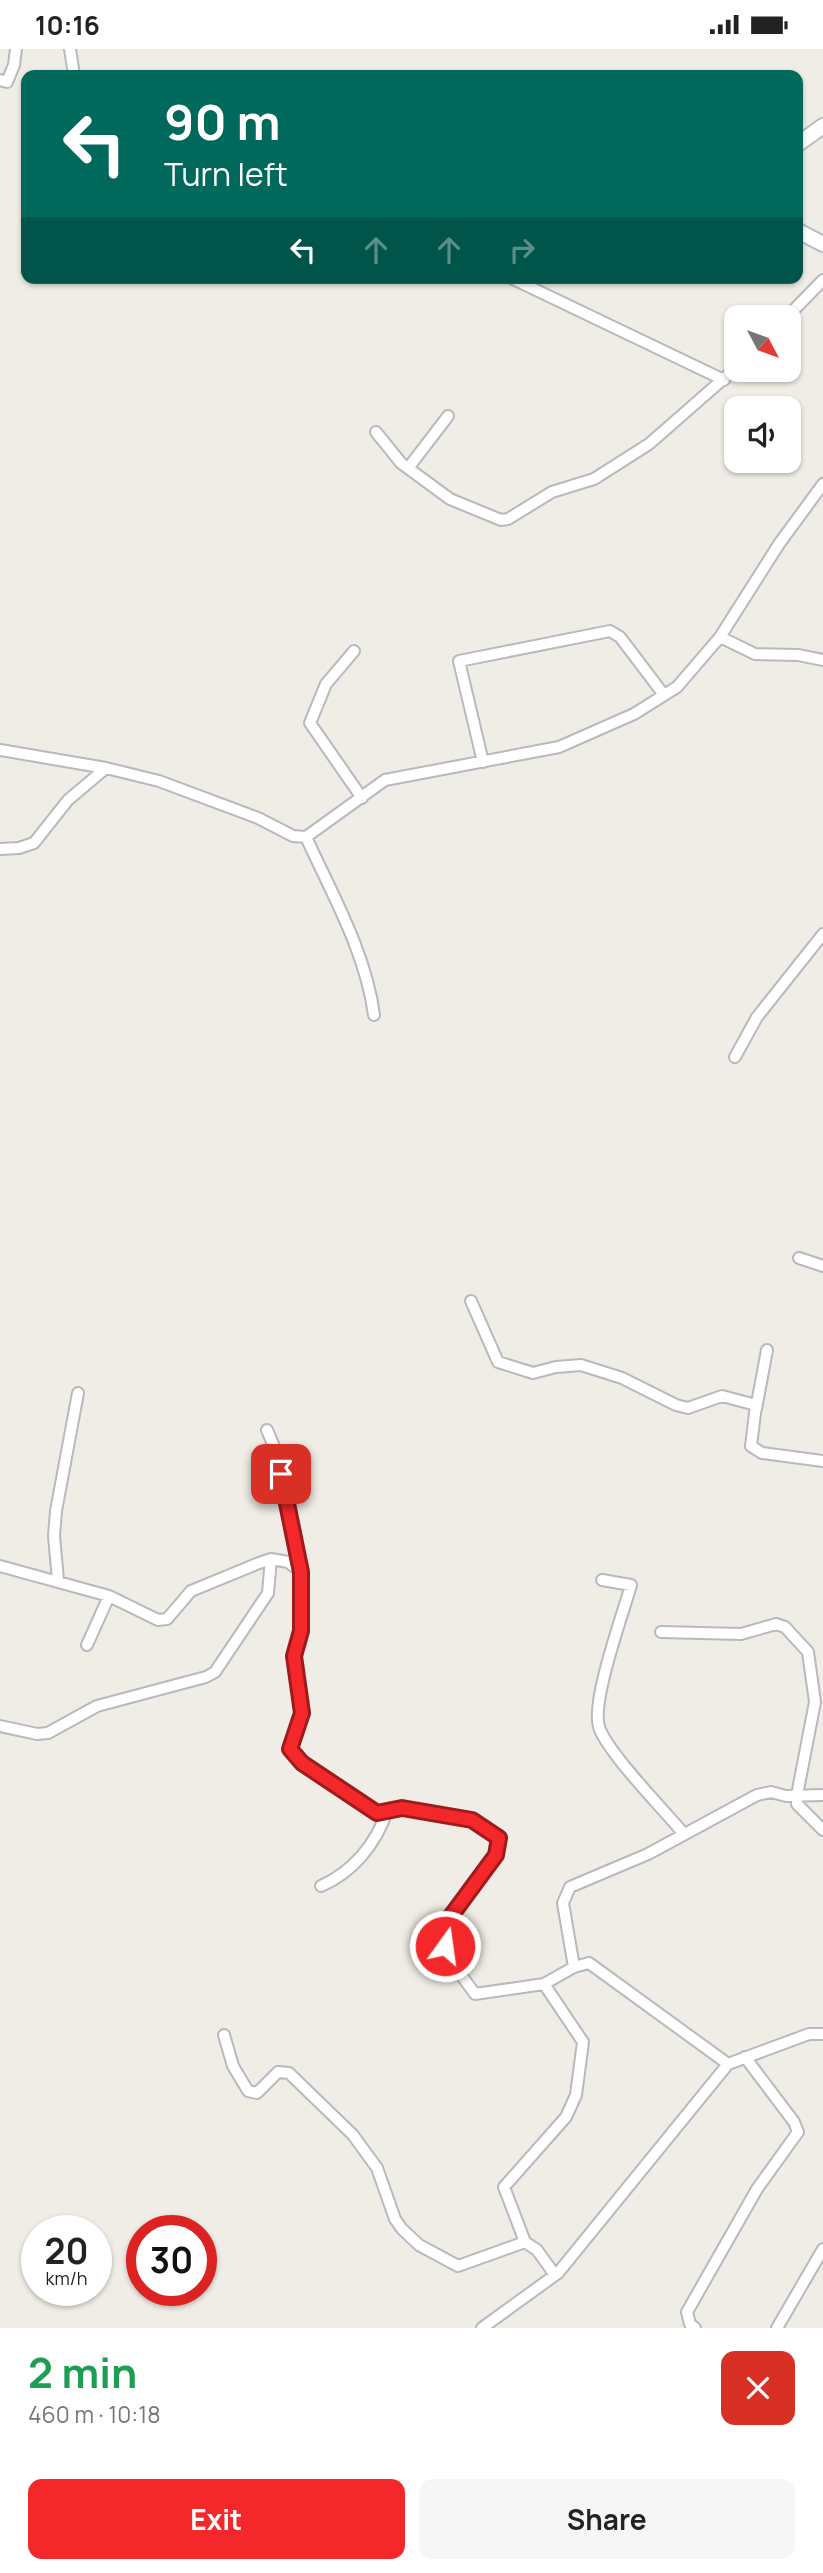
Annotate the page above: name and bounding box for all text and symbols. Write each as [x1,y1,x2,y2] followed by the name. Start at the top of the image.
[35,7,100,43] text: 10:16
[164,88,281,155] text: 90 m
[49,98,140,189] icon: left
[164,152,288,196] text: Turn left
[284,231,322,269] icon: left
[357,231,395,269] icon: ahead
[430,231,468,269] icon: ahead
[503,231,541,269] icon: right
[724,305,802,381] north arrow
[724,305,801,473] map controls
[724,396,801,473] button: sound
[251,1444,311,1504] pin
[262,1455,300,1493] icon: arrive
[408,1909,482,1983] position arrow
[126,2215,217,2306] speed limit sign: 30
[45,2227,88,2275] text: 20
[46,2266,87,2290] text: km/h
[28,2343,137,2401] text: 2 min
[721,2351,795,2425] button: close
[28,2398,161,2430] text: 460 m · 10:18
[28,2479,405,2559] button: Exit
[419,2479,795,2559] button: Share

